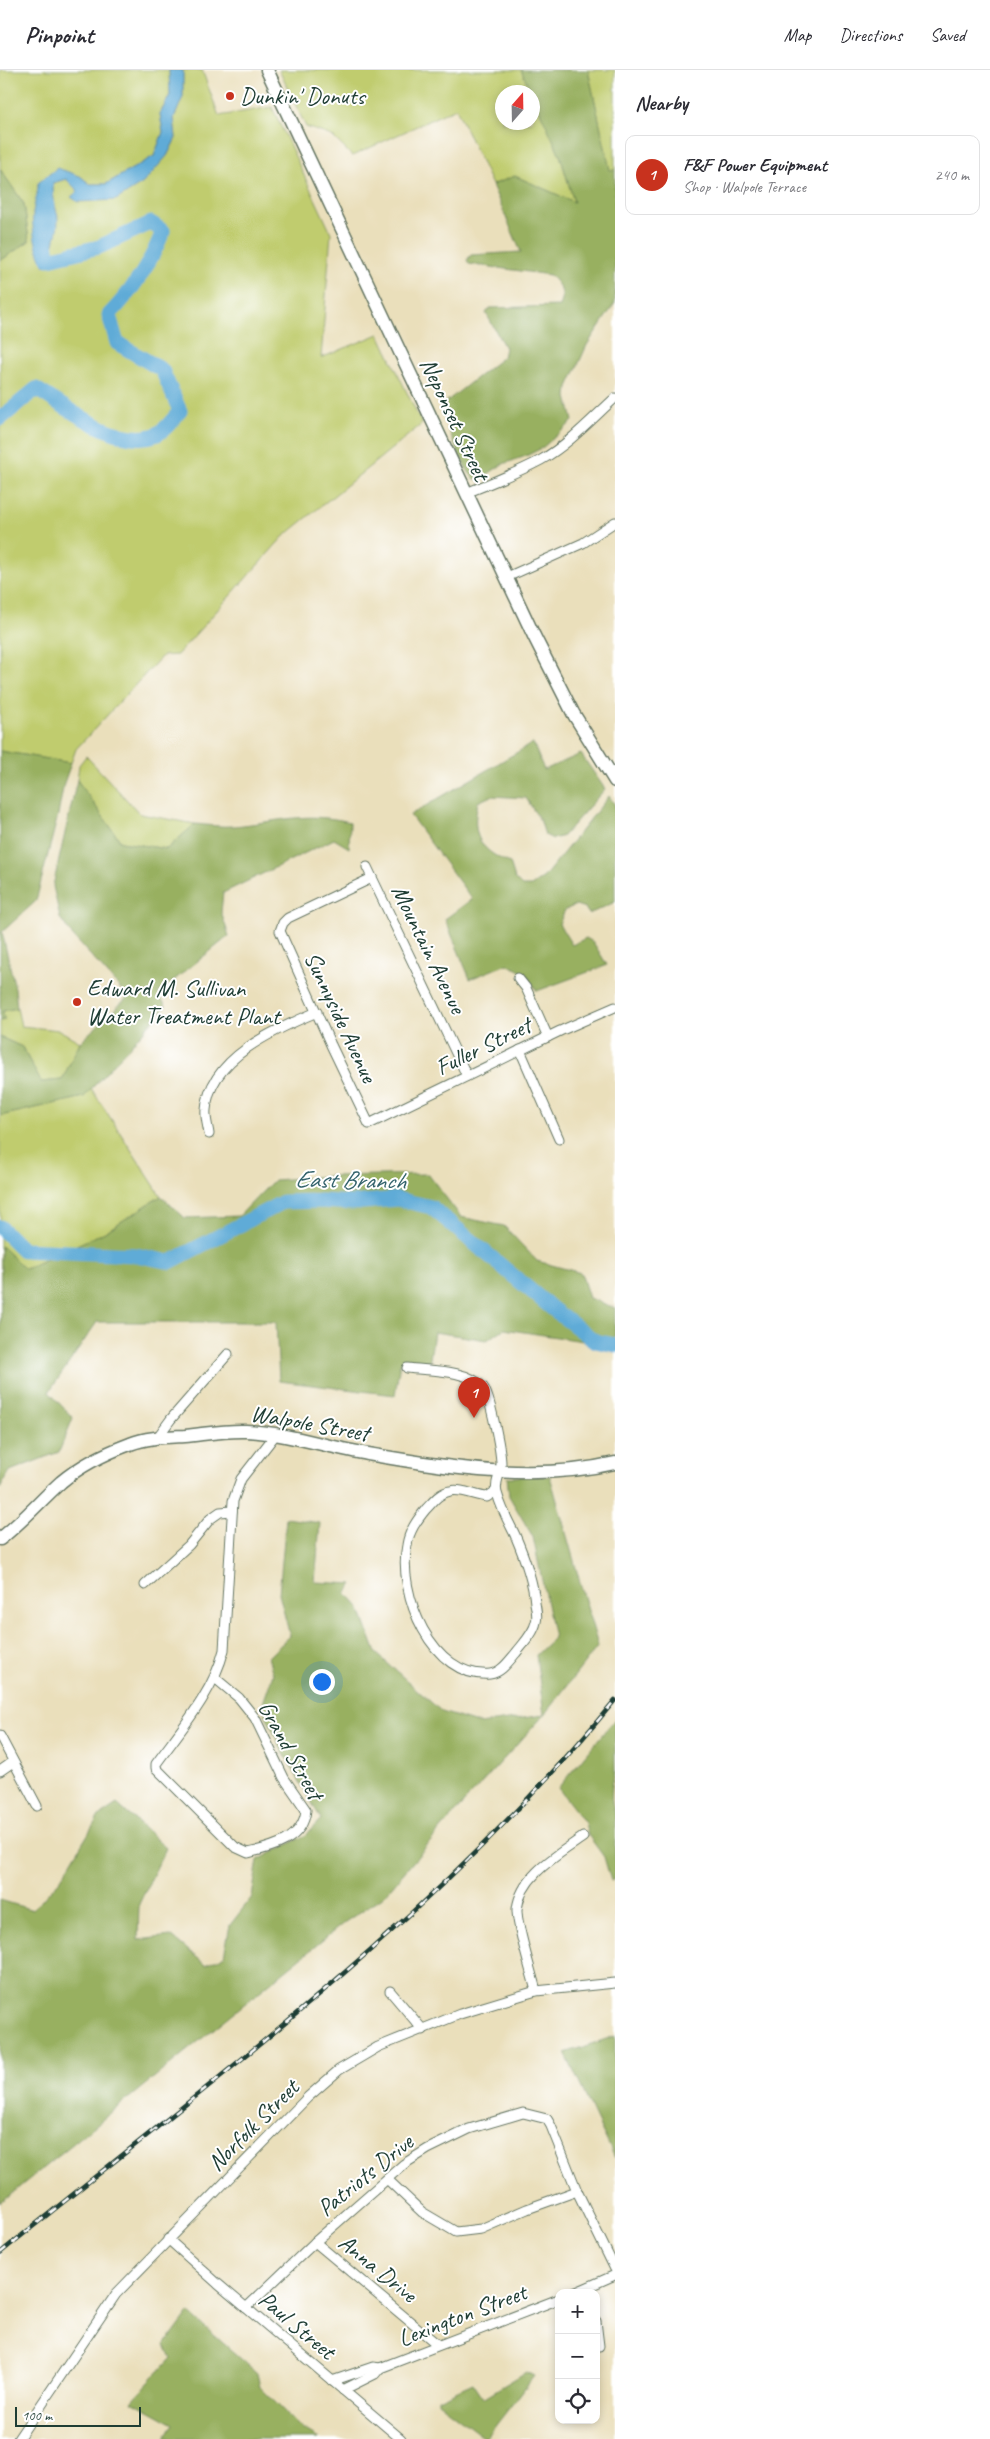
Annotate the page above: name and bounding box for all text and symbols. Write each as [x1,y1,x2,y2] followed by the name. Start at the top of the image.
[25,20,94,50] text: Pinpoint
[784,24,811,46] text: Map
[839,24,902,46] text: Directions
[930,24,965,46] text: Saved
[240,81,366,111] place label: Dunkin' Donuts
[495,85,540,130] north arrow
[224,90,236,102] marker: Dunkin' Donuts
[635,90,688,116] text: Nearby
[683,153,827,177] text: F&F Power Equipment
[648,165,656,185] text: 1
[935,165,969,185] text: 240 m
[683,177,806,197] text: Shop · Walpole Terrace
[413,353,497,487] street label: Neponset Street
[385,880,474,1020] street label: Mountain Avenue
[298,947,385,1089] street label: Sunnyside Avenue
[87,973,282,1031] place label: Edward M. Sullivan Water Treatment Plant
[71,996,83,1008] marker: Edward M. Sullivan Water Treatment Plant
[430,1009,538,1082] street label: Fuller Street
[295,1163,407,1197] water label: East Branch
[458,1377,490,1418] pin: 1
[249,1398,374,1449] street label: Walpole Street
[309,1669,335,1695] your location
[252,1695,332,1807] street label: Grand Street
[201,2071,307,2177] street label: Norfolk Street
[311,2126,421,2223] street label: Patriots Drive
[333,2227,425,2310] street label: Anna Drive
[394,2276,532,2353] street label: Lexington Street
[252,2284,343,2367] street label: Paul Street
[555,2289,600,2424] map controls
[555,2289,600,2334] button: +
[555,2334,600,2379] button: −
[555,2379,600,2424] button: locate
[15,2404,141,2427] scale bar
[22,2407,52,2424] text: 100 m

